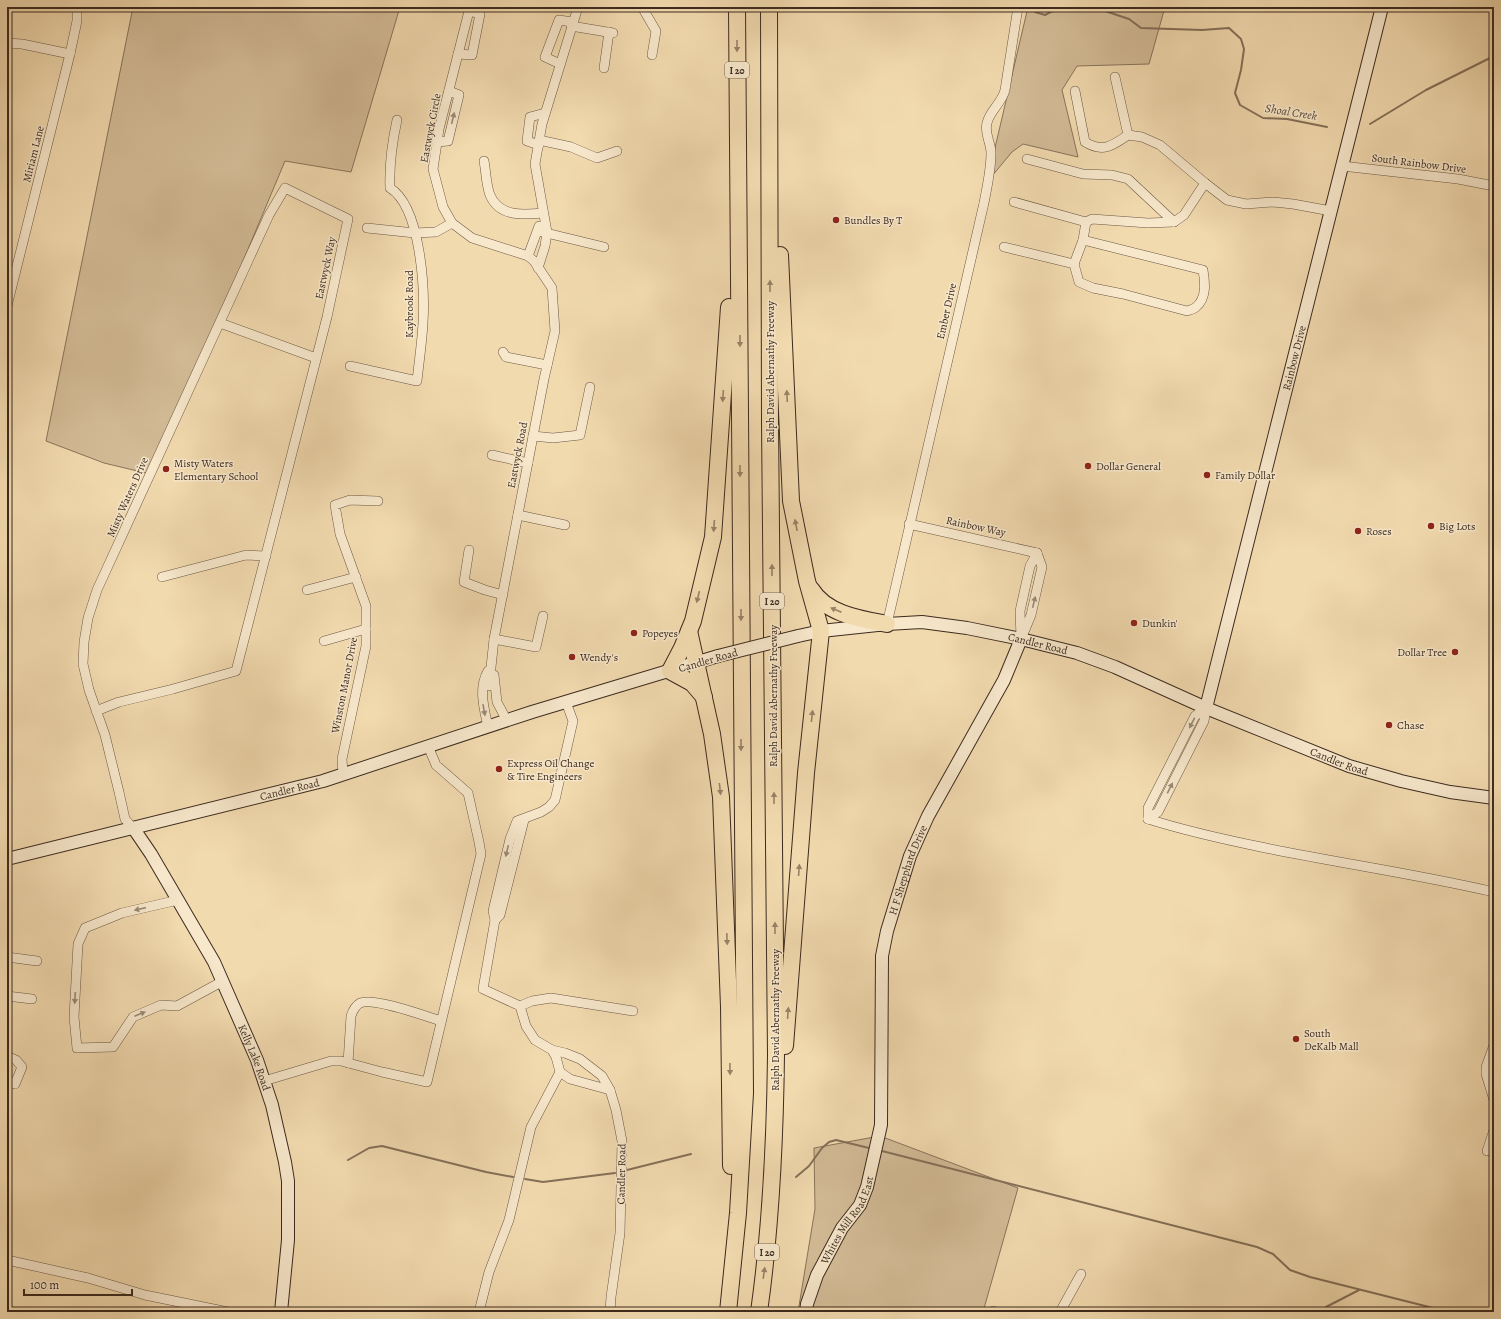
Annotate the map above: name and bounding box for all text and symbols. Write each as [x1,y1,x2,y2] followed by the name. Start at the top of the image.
[734,40,740,53] one-way arrow
[725,62,749,78] road number: I 20
[416,92,445,164] street label: Eastwyck Circle
[1264,100,1319,124] water label: Shoal Creek
[450,112,456,124] one-way arrow
[19,124,48,184] street label: Miriam Lane
[1371,150,1467,177] street label: South Rainbow Drive
[844,213,902,228] place label: Bundles By T
[831,215,841,225] marker: Bundles By T
[312,235,339,301] street label: Eastwyck Way
[402,270,417,338] street label: Kaybrook Road
[767,279,773,292] one-way arrow
[933,282,960,341] street label: Ember Drive
[763,301,778,443] street label: Ralph David Abernathy Freeway
[1279,324,1310,392] street label: Rainbow Drive
[737,335,743,348] one-way arrow
[720,390,727,402] one-way arrow
[783,390,790,402] one-way arrow
[504,421,531,489] street label: Eastwyck Road
[103,455,152,540] street label: Misty Waters Drive
[174,456,259,484] place label: Misty Waters Elementary School
[1096,459,1161,474] place label: Dollar General
[1083,461,1093,471] marker: Dollar General
[161,464,171,474] marker: Misty Waters Elementary School
[737,465,744,477] one-way arrow
[1215,468,1275,483] place label: Family Dollar
[1202,470,1212,480] marker: Family Dollar
[945,513,1007,540] street label: Rainbow Way
[793,519,799,531] one-way arrow
[1439,519,1475,534] place label: Big Lots
[710,520,717,532] one-way arrow
[1426,521,1436,531] marker: Big Lots
[1366,524,1392,539] place label: Roses
[1353,526,1363,536] marker: Roses
[769,563,775,576] one-way arrow
[695,591,701,603] one-way arrow
[760,593,784,609] road number: I 20
[1031,596,1037,608] one-way arrow
[830,606,842,612] one-way arrow
[738,609,744,622] one-way arrow
[1142,616,1177,631] place label: Dunkin'
[1129,618,1139,628] marker: Dunkin'
[766,625,781,767] street label: Ralph David Abernathy Freeway
[642,626,678,641] place label: Popeyes
[629,628,639,638] marker: Popeyes
[1007,630,1069,658] street label: Candler Road
[328,636,361,735] street label: Winston Manor Drive
[677,645,740,676] street label: Candler Road
[1397,645,1447,660] place label: Dollar Tree
[1450,647,1460,657] marker: Dollar Tree
[579,650,618,665] place label: Wendy's
[567,652,577,662] marker: Wendy's
[482,704,488,716] one-way arrow
[809,710,815,722] one-way arrow
[1188,718,1195,729] one-way arrow
[1397,718,1424,733] place label: Chase
[1384,720,1394,730] marker: Chase
[738,739,744,752] one-way arrow
[1308,744,1370,779] street label: Candler Road
[507,756,595,784] place label: Express Oil Change & Tire Engineers
[494,764,504,774] marker: Express Oil Change & Tire Engineers
[258,775,321,804] street label: Candler Road
[1167,782,1173,794] one-way arrow
[717,783,723,795] one-way arrow
[770,792,777,804] one-way arrow
[885,823,931,917] street label: H F Shepphard Drive
[503,845,509,857] one-way arrow
[795,864,802,876] one-way arrow
[134,906,146,912] one-way arrow
[772,921,778,934] one-way arrow
[724,933,730,946] one-way arrow
[768,949,783,1091] street label: Ralph David Abernathy Freeway
[72,992,79,1004] one-way arrow
[784,1007,791,1019] one-way arrow
[135,1011,146,1017] one-way arrow
[234,1022,274,1093] street label: Kelly Lake Road
[1304,1026,1359,1054] place label: South DeKalb Mall
[1291,1034,1301,1044] marker: South DeKalb Mall
[727,1063,733,1076] one-way arrow
[613,1143,630,1205] street label: Candler Road
[817,1174,877,1267] street label: Whites Mill Road East
[755,1244,779,1260] road number: I 20
[761,1267,767,1279] one-way arrow
[24,1271,132,1297] scale bar
[30,1277,59,1293] text: 100 m

